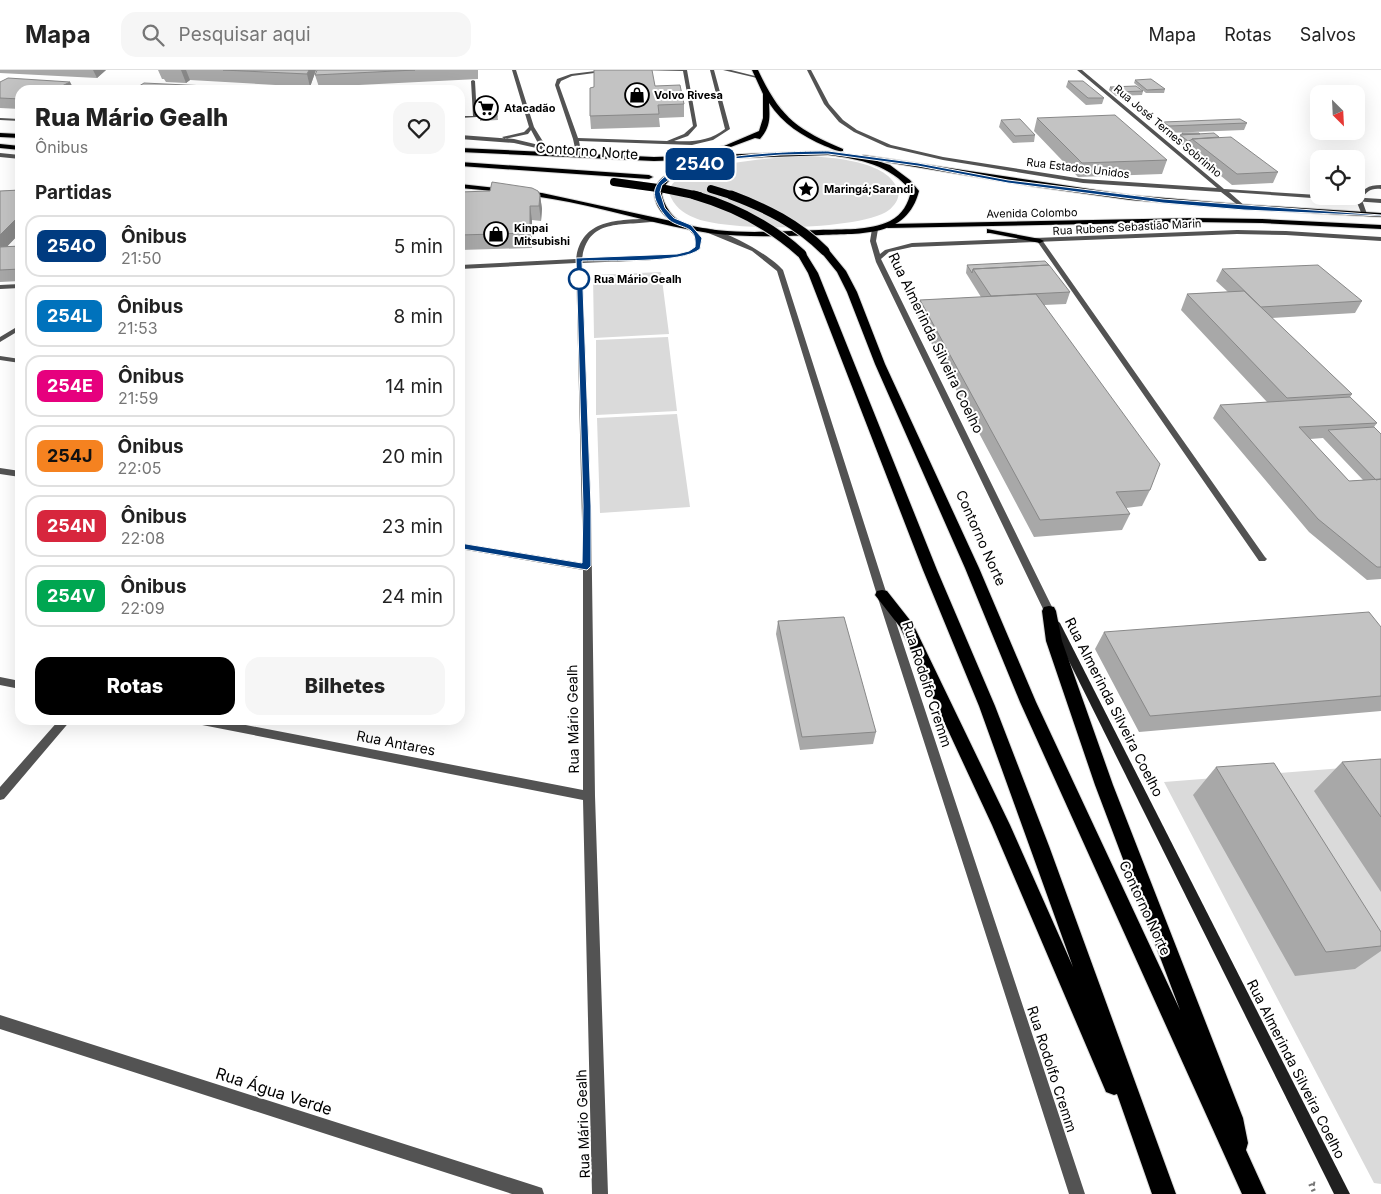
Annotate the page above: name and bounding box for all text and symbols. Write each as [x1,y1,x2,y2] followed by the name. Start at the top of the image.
[121,12,471,57] search box
[25,20,91,49] text: Mapa
[139,21,167,49] icon: search
[179,23,311,46] text: Pesquisar aqui
[1148,24,1196,45] text: Mapa
[1224,24,1272,45] text: Rotas
[1300,24,1356,45] text: Salvos
[624,82,650,108] shop icon: Volvo Rivesa
[1111,82,1225,181] street label: Rua José Ternes Sobrinho
[1310,85,1365,140] north arrow
[1310,85,1365,205] map controls
[654,88,723,102] place label: Volvo Rivesa
[473,95,499,121] supermarket icon: Atacadão
[504,101,556,115] place label: Atacadão
[393,102,445,154] button: heart
[35,103,228,132] text: Rua Mário Gealh
[35,137,88,157] text: Ônibus
[535,138,639,163] street label: Contorno Norte
[665,148,735,180] line badge: 254O
[1310,150,1365,205] button: locate
[676,153,724,174] text: 254O
[1026,155,1131,181] street label: Rua Estados Unidos
[793,176,819,202] place icon: Maringá;Sarandi
[35,181,112,204] text: Partidas
[824,182,913,196] place label: Maringá;Sarandi
[986,205,1078,221] street label: Avenida Colombo
[1052,216,1202,238] street label: Rua Rubens Sebastião Marin
[483,221,509,247] shop icon: Kinpai Mitsubishi
[514,221,570,248] place label: Kinpai Mitsubishi
[121,225,187,248] text: Ônibus
[47,235,96,256] text: 254O
[394,235,443,258] text: 5 min
[121,248,162,268] text: 21:50
[885,250,988,436] street label: Rua Almerinda Silveira Coelho
[568,268,590,290] marker: Rua Mário Gealh
[594,272,682,286] place label: Rua Mário Gealh
[117,295,183,318] text: Ônibus
[47,305,92,326] text: 254L
[393,305,443,328] text: 8 min
[117,318,158,338] text: 21:53
[118,365,184,388] text: Ônibus
[47,375,93,396] text: 254E
[385,375,443,398] text: 14 min
[118,388,158,408] text: 21:59
[118,435,184,458] text: Ônibus
[47,445,93,466] text: 254J
[382,445,443,468] text: 20 min
[118,458,162,478] text: 22:05
[953,487,1010,588] street label: Contorno Norte
[121,505,187,528] text: Ônibus
[47,515,96,536] text: 254N
[382,515,443,538] text: 23 min
[121,528,165,548] text: 22:08
[120,575,187,598] text: Ônibus
[47,585,95,606] text: 254V
[382,585,443,608] text: 24 min
[120,598,165,618] text: 22:09
[1062,614,1167,799] street label: Rua Almerinda Silveira Coelho
[899,619,956,749] street label: Rua Rodolfo Cremm
[35,657,235,715] button: Rotas
[245,657,445,715] button: Bilhetes
[563,664,582,774] street label: Rua Mário Gealh
[355,727,437,758] street label: Rua Antares
[1116,858,1175,958] street label: Contorno Norte
[1244,976,1349,1161] street label: Rua Almerinda Silveira Coelho
[1024,1004,1081,1134] street label: Rua Rodolfo Cremm
[213,1063,335,1119] street label: Rua Água Verde
[572,1069,593,1179] street label: Rua Mário Gealh

